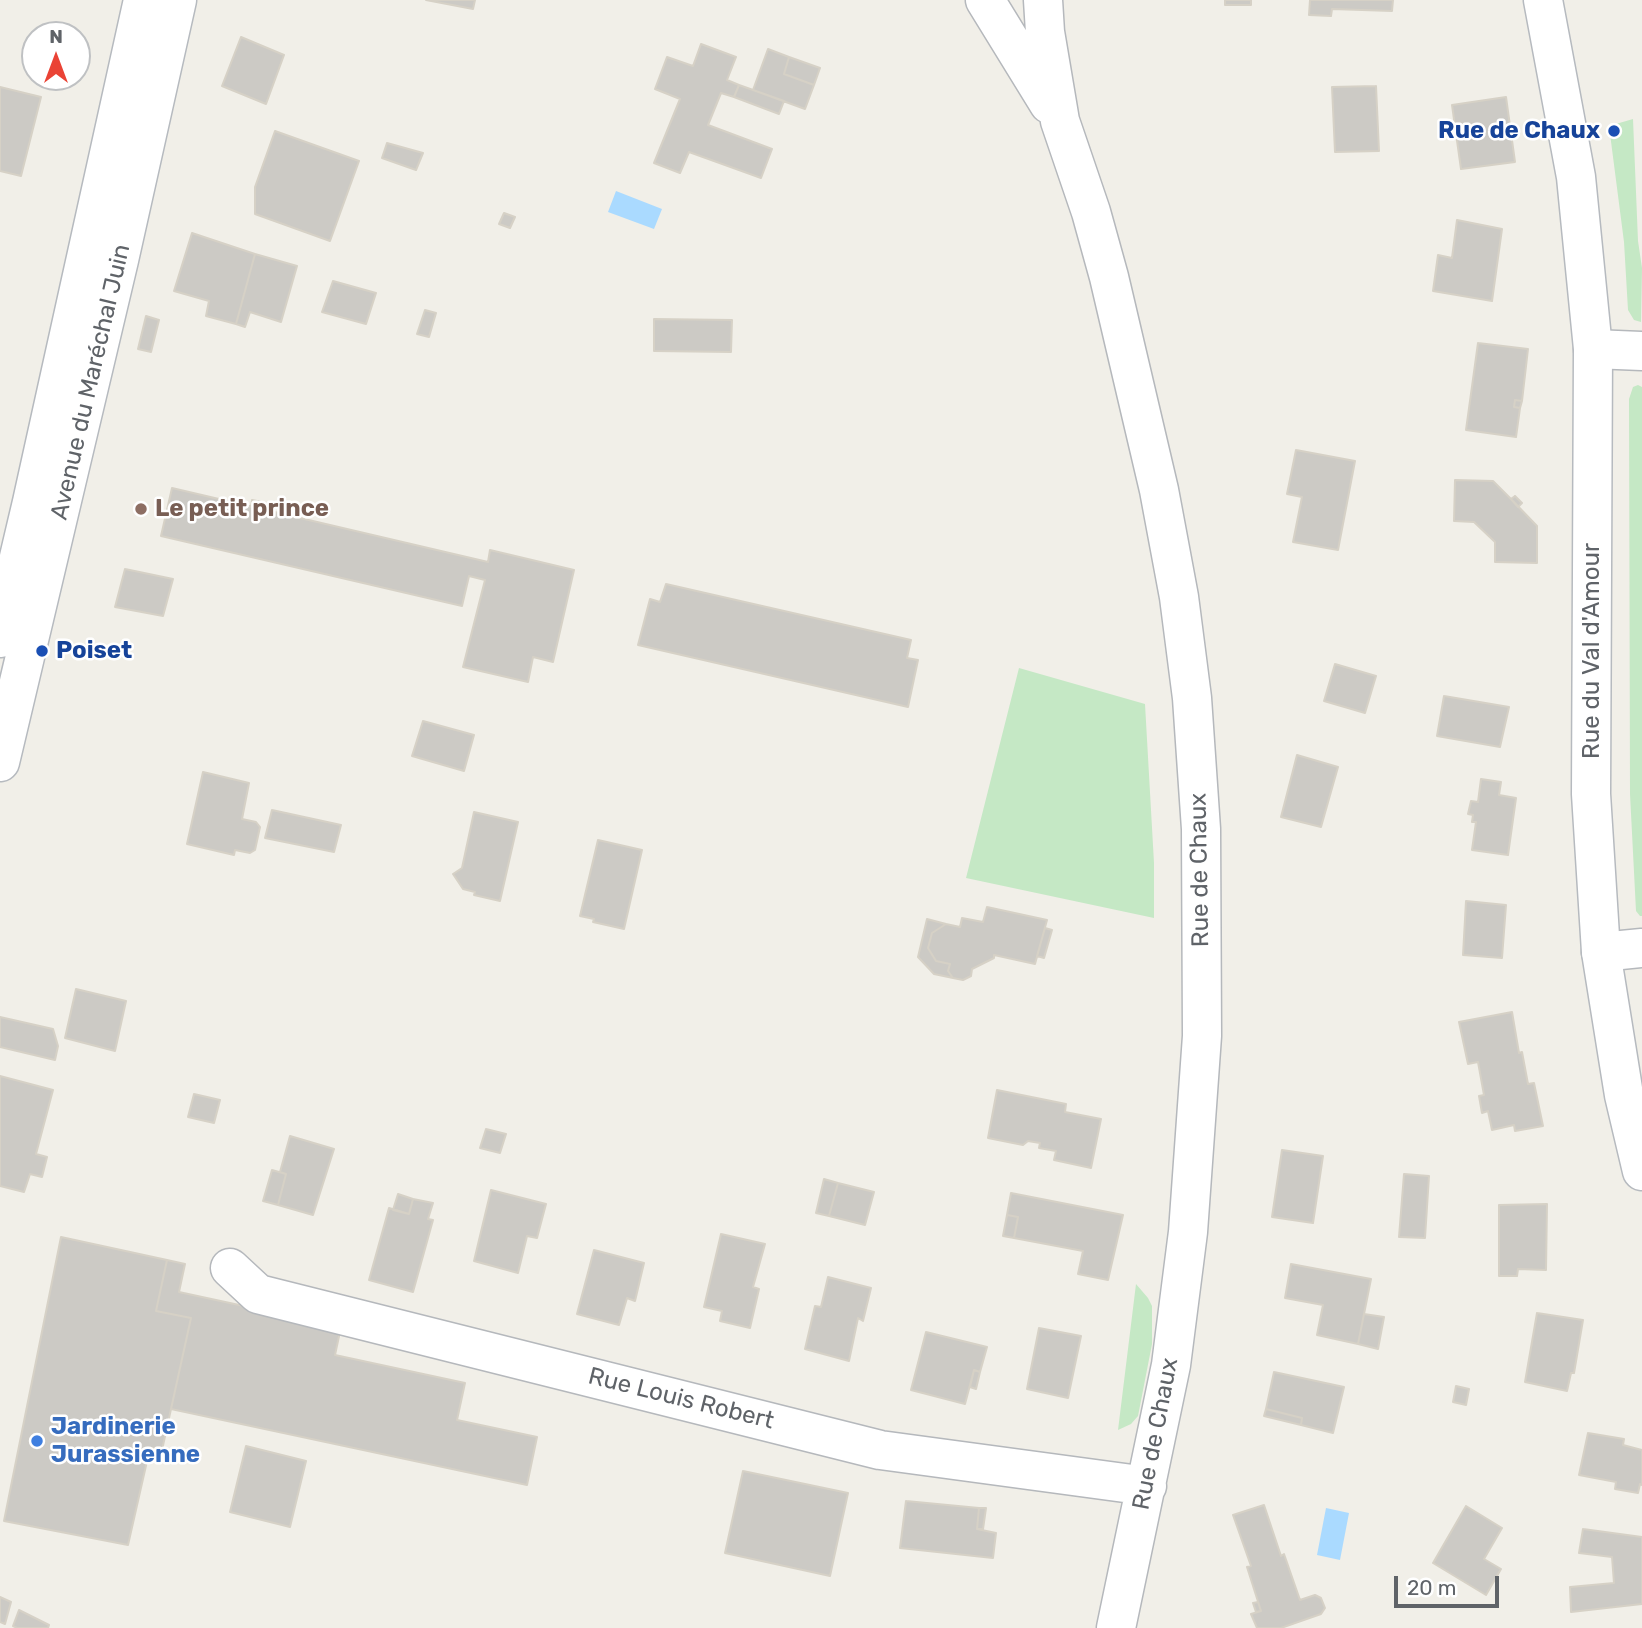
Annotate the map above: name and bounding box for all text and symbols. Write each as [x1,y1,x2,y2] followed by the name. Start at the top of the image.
[21,21,91,91] north arrow
[49,25,63,48] text: N
[1438,117,1600,145] place label: Rue de Chaux
[1606,123,1622,139] marker: Rue de Chaux
[45,241,137,523] street label: Avenue du Maréchal Juin
[155,495,329,523] place label: Le petit prince
[133,501,149,517] marker: Le petit prince
[1578,543,1606,759] street label: Rue du Val d'Amour
[56,637,132,665] place label: Poiset
[34,643,50,659] marker: Poiset
[1184,793,1216,947] street label: Rue de Chaux
[1127,1356,1185,1512] street label: Rue de Chaux
[585,1362,777,1436] street label: Rue Louis Robert
[51,1413,200,1469] place label: Jardinerie Jurassienne
[29,1433,45,1449] marker: Jardinerie Jurassienne
[1397,1562,1502,1606] scale bar
[1407,1575,1456,1600] text: 20 m

